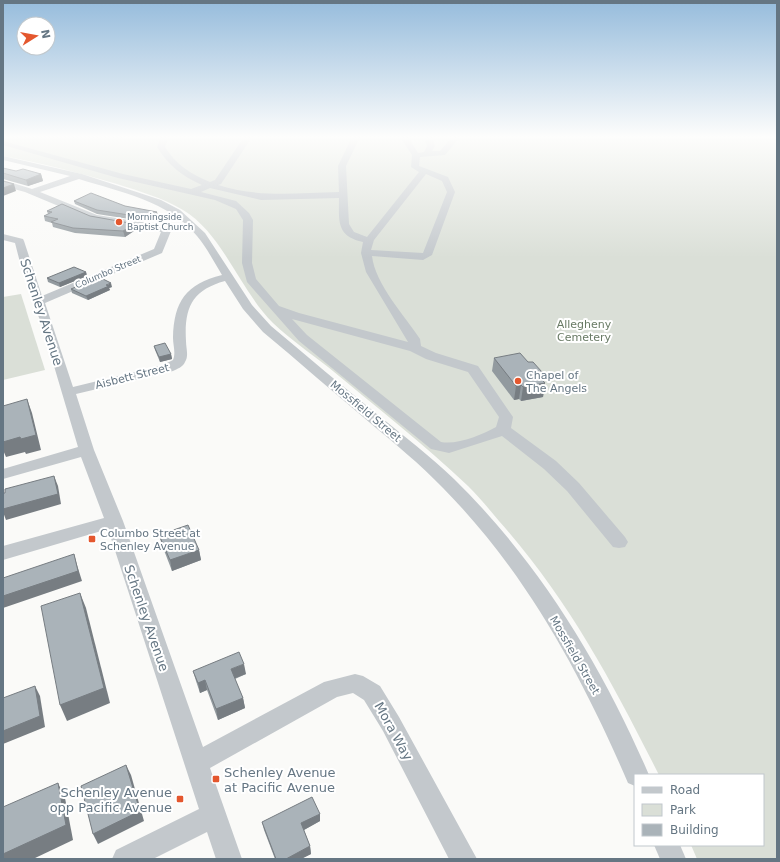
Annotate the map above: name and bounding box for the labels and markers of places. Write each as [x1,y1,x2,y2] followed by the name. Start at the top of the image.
[127,212,193,232] place label: Morningside Baptist Church
[114,217,124,227] marker: Morningside Baptist Church
[525,369,587,395] place label: Chapel of The Angels
[513,376,523,386] marker: Chapel of The Angels
[100,527,201,553] place label: Columbo Street at Schenley Avenue
[87,534,97,544] marker: Columbo Street at Schenley Avenue
[224,765,336,795] place label: Schenley Avenue at Pacific Avenue
[211,774,221,784] marker: Schenley Avenue at Pacific Avenue
[50,785,172,815] place label: Schenley Avenue opp Pacific Avenue
[175,794,185,804] marker: Schenley Avenue opp Pacific Avenue

